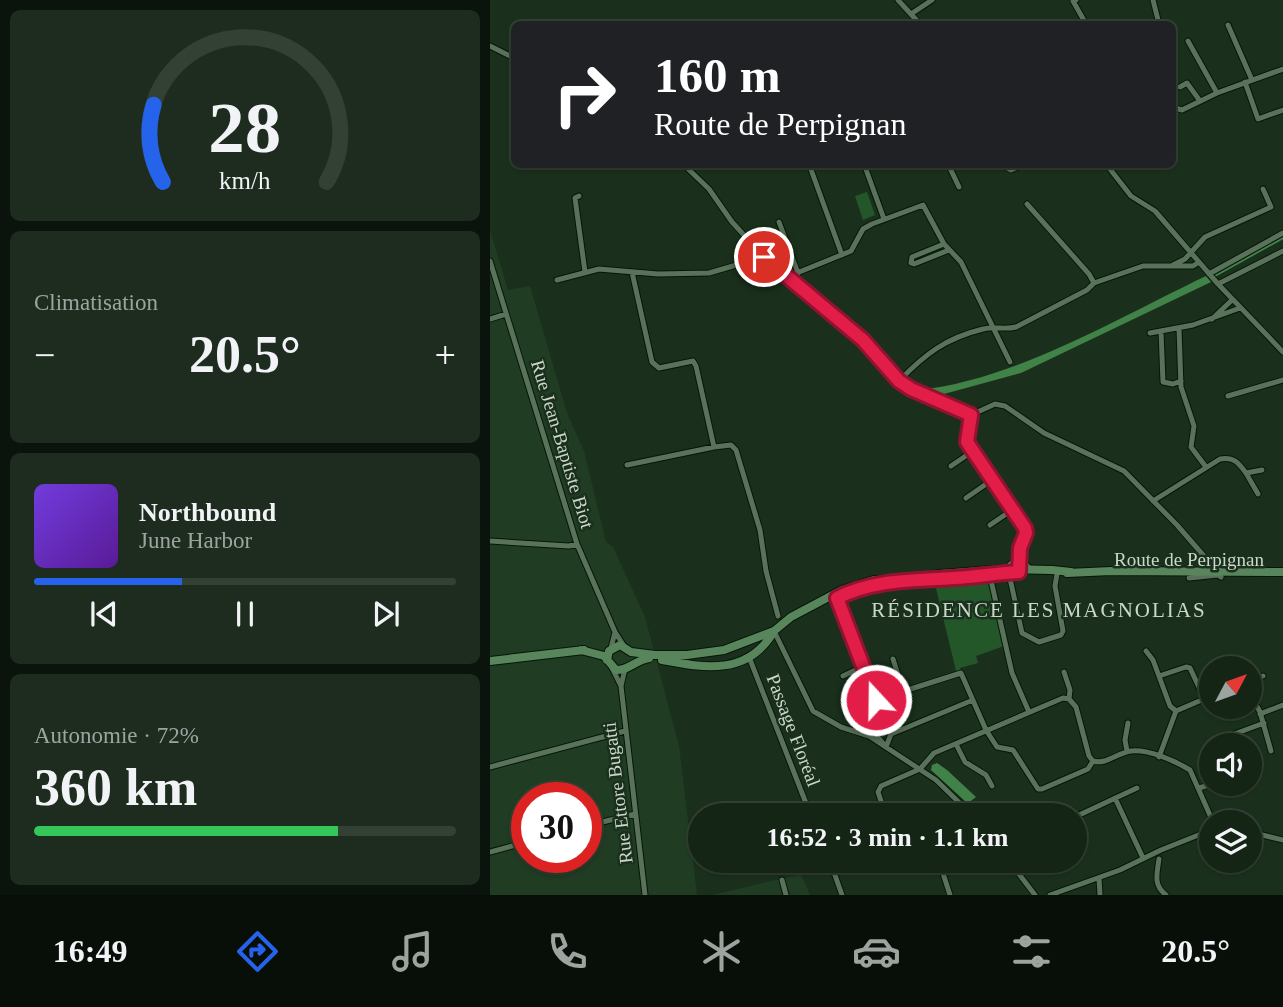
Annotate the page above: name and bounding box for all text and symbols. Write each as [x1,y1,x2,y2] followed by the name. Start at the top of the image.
[654,48,781,103] text: 160 m
[539,49,630,140] icon: right
[209,87,281,168] text: 28
[654,106,906,142] text: Route de Perpignan
[219,166,271,193] text: km/h
[734,227,794,287] pin
[745,238,783,276] icon: arrive
[34,290,158,315] text: Climatisation
[189,326,301,383] text: 20.5°
[34,334,55,376] text: −
[435,334,456,376] text: +
[527,357,598,532] street label: Rue Jean-Baptiste Biot
[139,498,276,527] text: Northbound
[139,528,252,553] text: June Harbor
[1114,549,1264,570] street label: Route de Perpignan
[85,595,123,633] icon: previous
[226,595,264,633] icon: pause
[367,595,405,633] icon: next
[871,598,1207,622] district label: RÉSIDENCE LES MAGNOLIAS
[1199,656,1262,719] north arrow
[1199,656,1262,873] map controls
[839,663,913,737] position arrow
[762,671,825,789] street label: Passage Floréal
[598,721,637,865] street label: Rue Ettore Bugatti
[34,723,199,748] text: Autonomie · 72%
[1199,733,1262,796] button: sound
[34,759,197,816] text: 360 km
[511,782,602,873] speed limit sign: 30
[1199,810,1262,873] button: layers
[767,823,1008,852] text: 16:52 · 3 min · 1.1 km
[233,927,282,976] icon: directions
[388,927,437,976] icon: music
[543,927,592,976] icon: phone
[697,927,746,976] icon: climate
[852,927,901,976] icon: car
[1007,927,1056,976] icon: filters
[53,933,128,969] text: 16:49
[1161,933,1230,969] text: 20.5°

